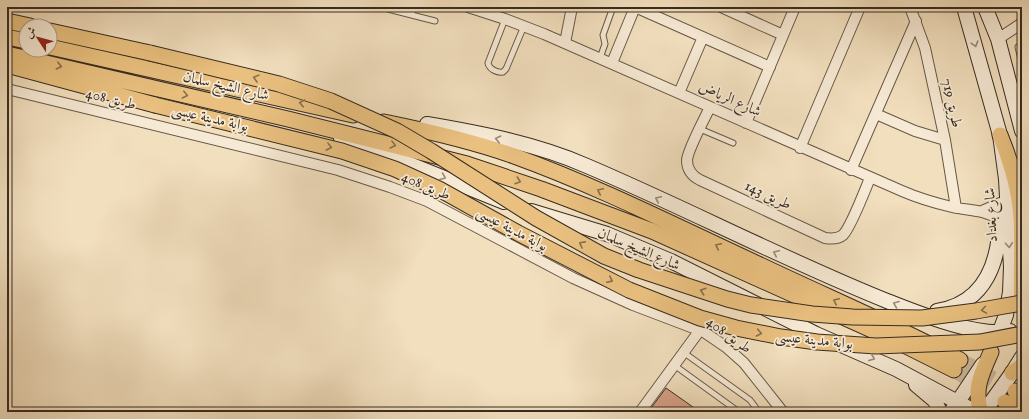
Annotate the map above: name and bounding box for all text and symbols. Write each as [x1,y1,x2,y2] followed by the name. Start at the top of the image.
[18,18,58,58] north arrow
[22,24,40,41] text: ش
[970,41,979,48] one-way arrow
[55,61,62,70] one-way arrow
[180,67,271,109] street label: شارع الشيخ سلمان
[253,74,259,82] one-way arrow
[695,77,764,124] street label: شارع الرياض
[938,77,966,129] street label: طريق 719
[84,84,138,114] street label: طريق 408
[182,90,189,99] one-way arrow
[170,100,250,137] street label: بوابة مدينة عيسى
[299,100,305,108] one-way arrow
[494,135,501,143] one-way arrow
[390,140,397,149] one-way arrow
[326,143,332,151] one-way arrow
[399,167,453,205] street label: طريق 408
[440,173,447,181] one-way arrow
[742,176,794,214] street label: طريق 143
[515,177,522,185] one-way arrow
[980,187,1005,243] street label: شارع بغداد
[597,188,604,196] one-way arrow
[655,196,663,204] one-way arrow
[473,202,551,257] street label: بوابة مدينة عيسى
[593,223,683,279] street label: شارع الشيخ سلمان
[579,241,586,249] one-way arrow
[1005,242,1014,248] one-way arrow
[715,243,723,251] one-way arrow
[773,250,781,258] one-way arrow
[606,276,613,283] one-way arrow
[699,288,706,296] one-way arrow
[833,298,840,306] one-way arrow
[892,301,899,309] one-way arrow
[981,305,987,314] one-way arrow
[703,312,755,358] street label: طريق 408
[774,326,854,355] street label: بوابة مدينة عيسى
[756,328,762,337] one-way arrow
[867,353,875,361] one-way arrow

